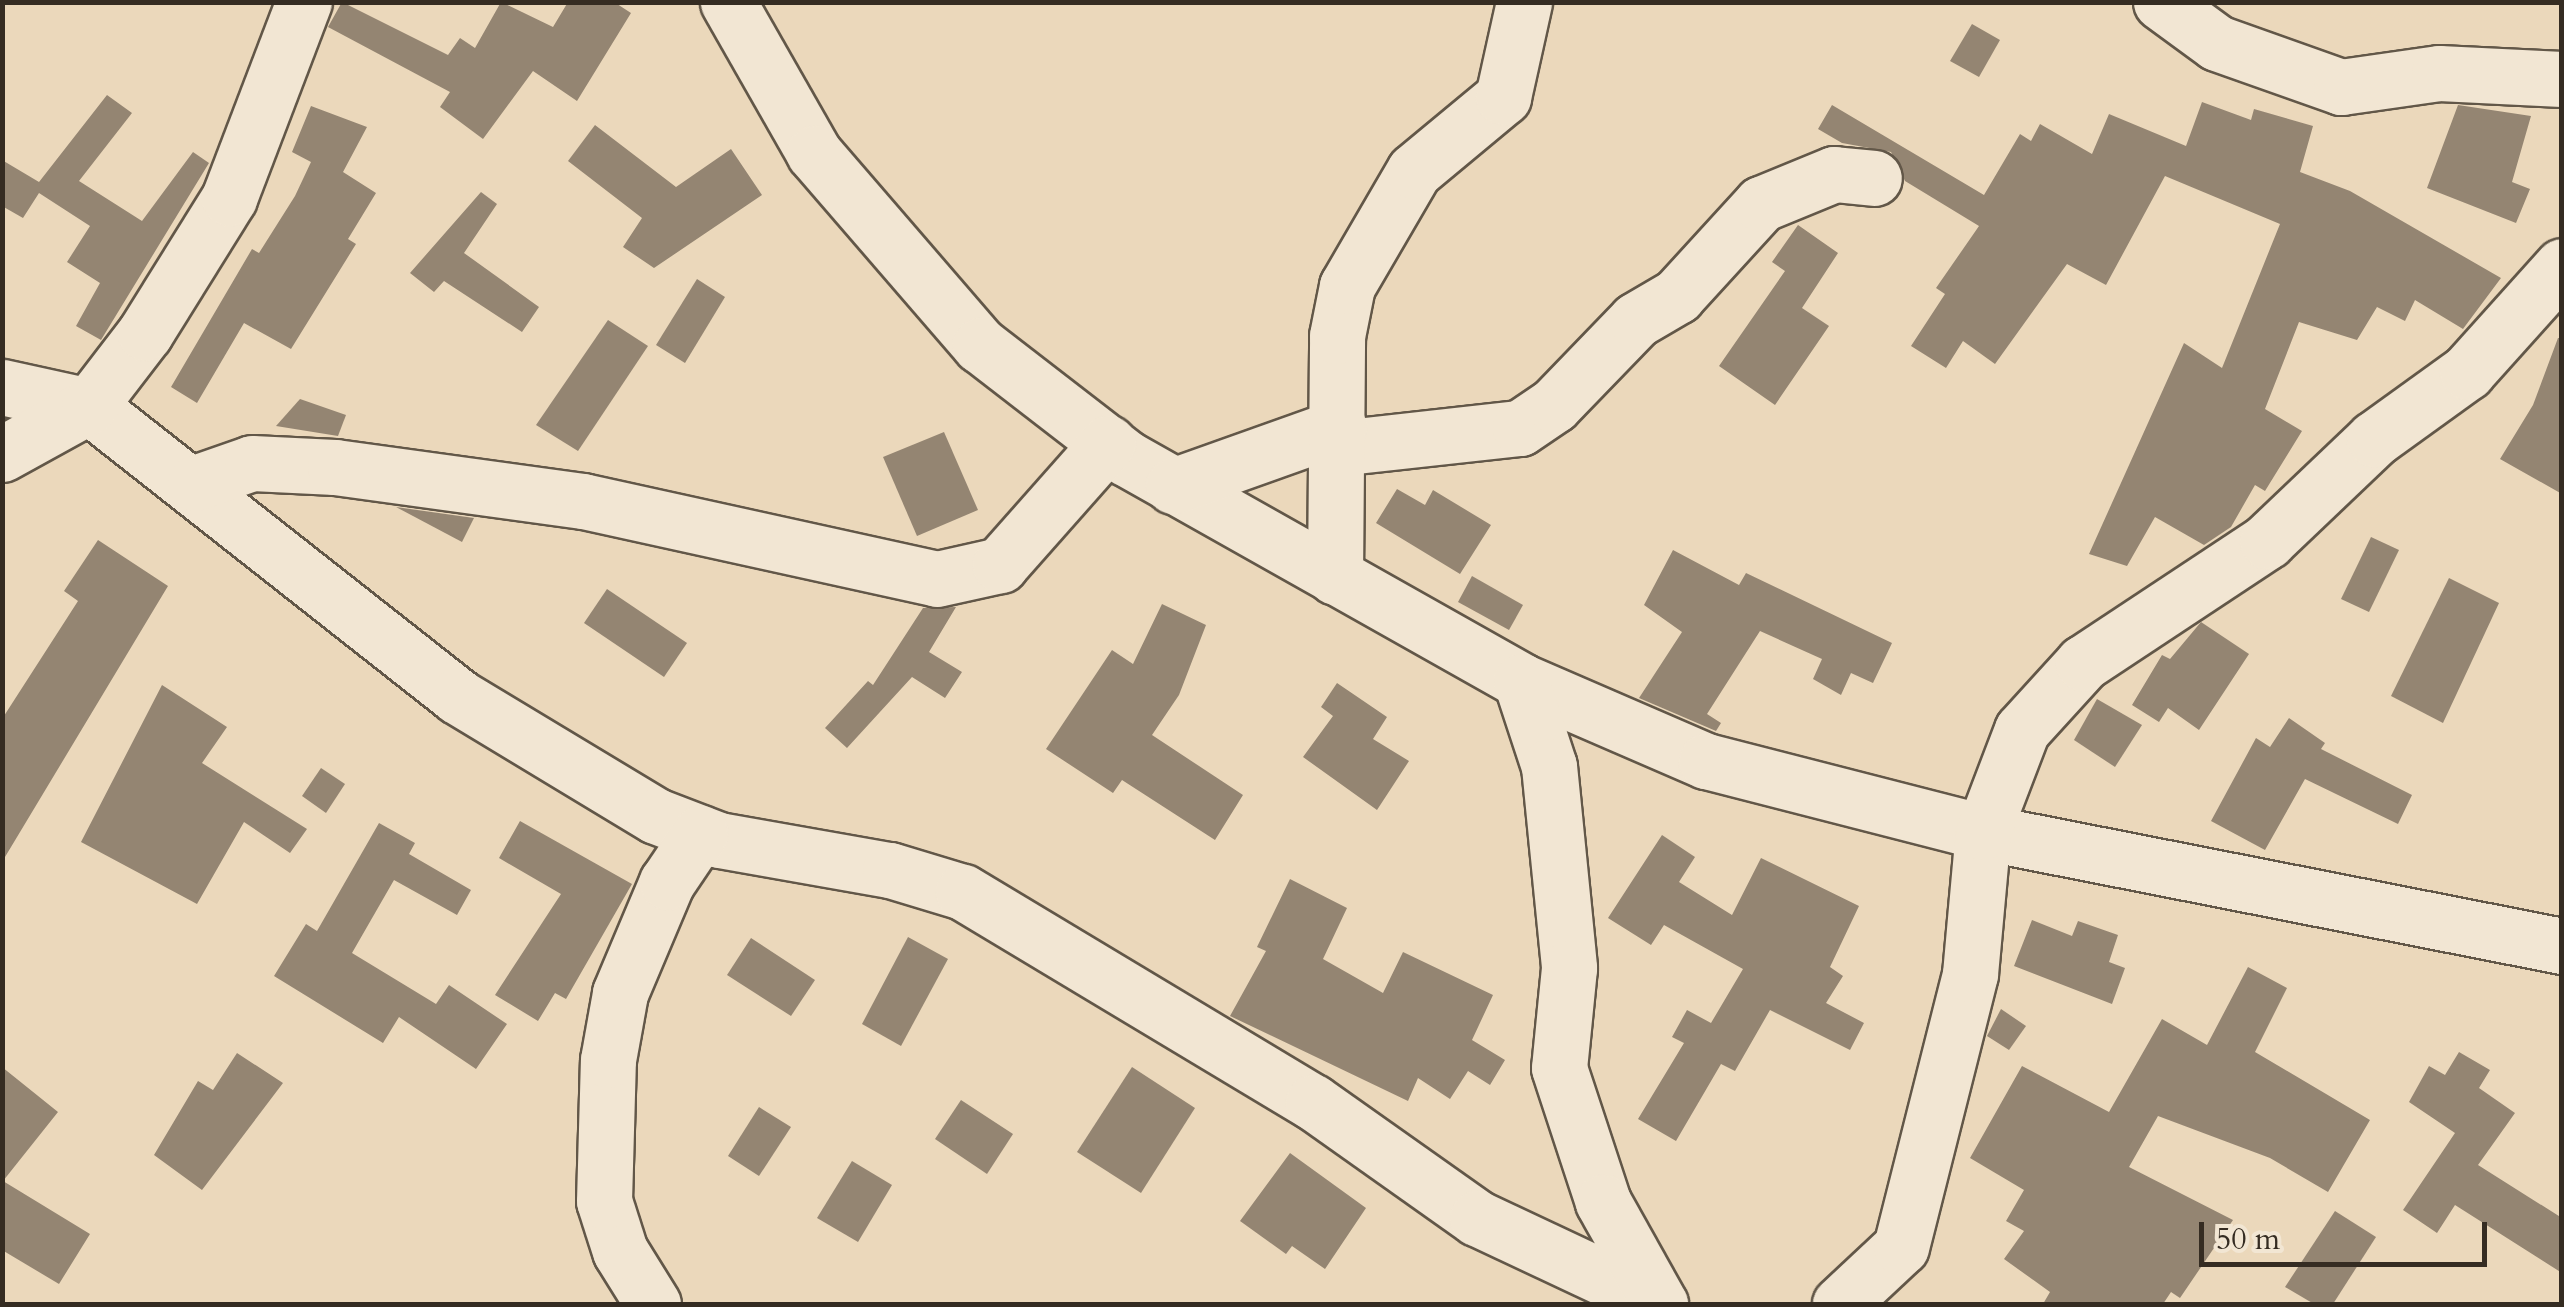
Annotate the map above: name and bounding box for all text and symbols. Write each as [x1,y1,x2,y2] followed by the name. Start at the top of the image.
[2204,1202,2492,1264] scale bar
[2216,1219,2280,1260] text: 50 m

